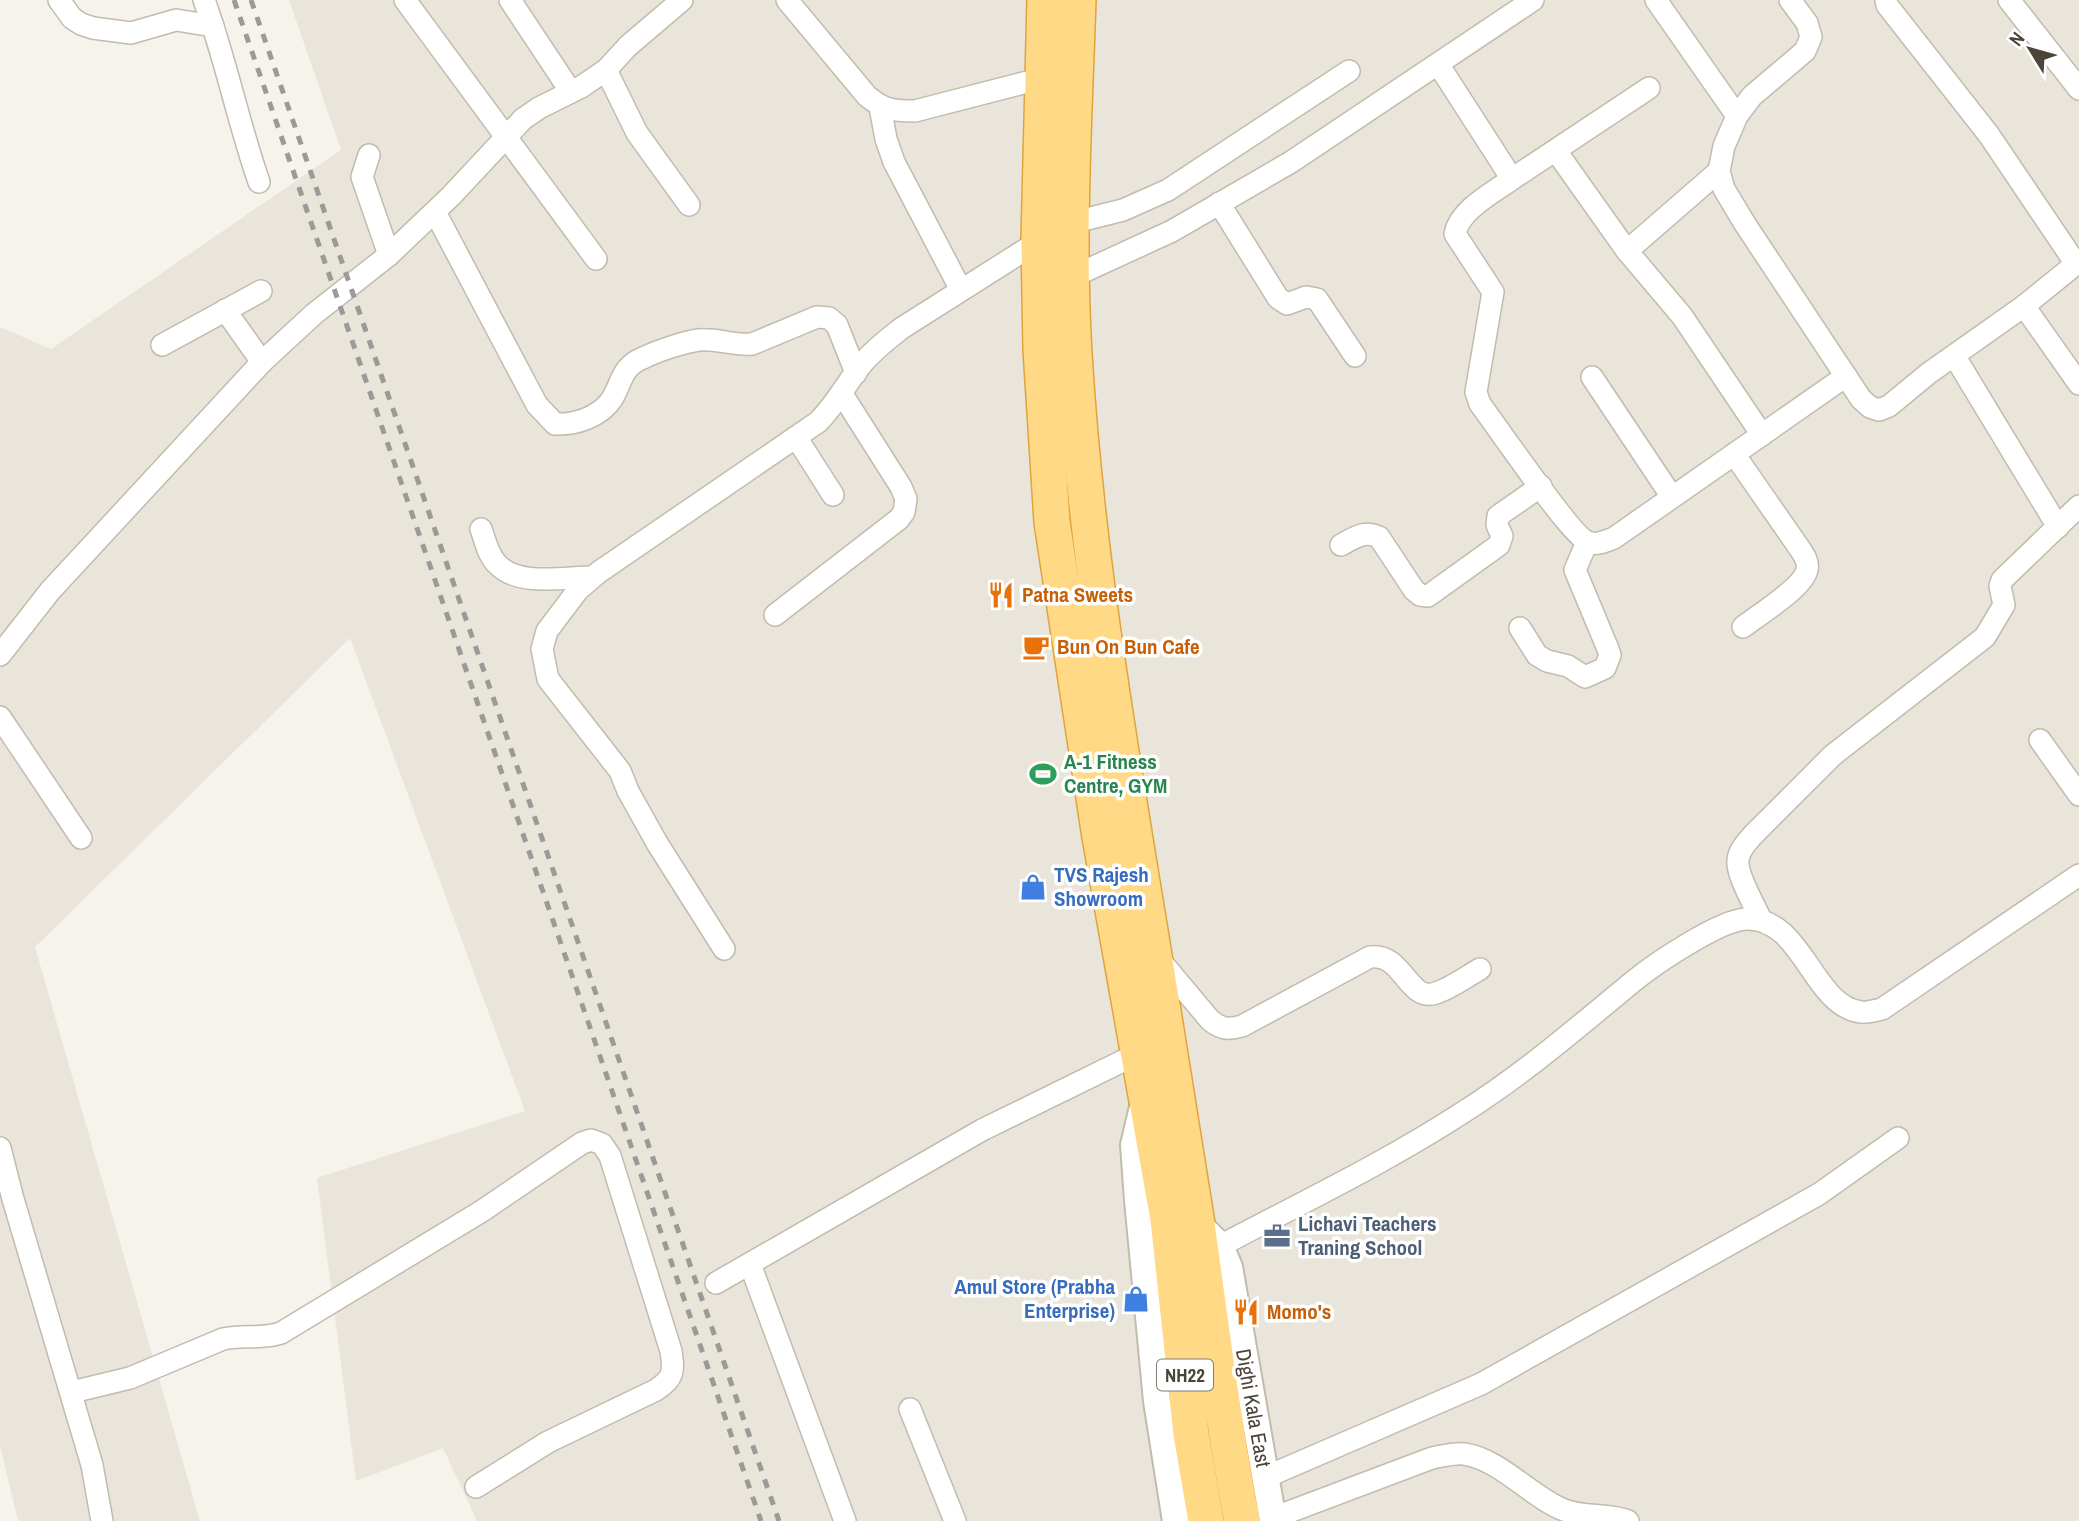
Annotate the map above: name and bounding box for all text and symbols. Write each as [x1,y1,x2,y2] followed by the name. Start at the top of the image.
[1995,14,2065,84] north arrow
[2003,26,2030,51] text: N
[986,580,1016,610] restaurant icon: Patna Sweets
[1022,580,1133,609] place label: Patna Sweets
[1021,632,1051,662] cafe icon: Bun On Bun Cafe
[1057,632,1200,661] place label: Bun On Bun Cafe
[1064,747,1167,800] place label: A-1 Fitness Centre, GYM
[1028,759,1058,789] sports icon: A-1 Fitness Centre, GYM
[1054,860,1149,913] place label: TVS Rajesh Showroom
[1018,872,1048,902] shop icon: TVS Rajesh Showroom
[1298,1209,1437,1262] place label: Lichavi Teachers Traning School
[1262,1221,1292,1251] office icon: Lichavi Teachers Traning School
[954,1272,1115,1325] place label: Amul Store (Prabha Enterprise)
[1121,1284,1151,1314] shop icon: Amul Store (Prabha Enterprise)
[1231,1297,1261,1327] restaurant icon: Momo's
[1267,1297,1331,1326] place label: Momo's
[1229,1346,1278,1470] street label: Dighi Kala East
[1157,1359,1213,1390] road number: NH22

